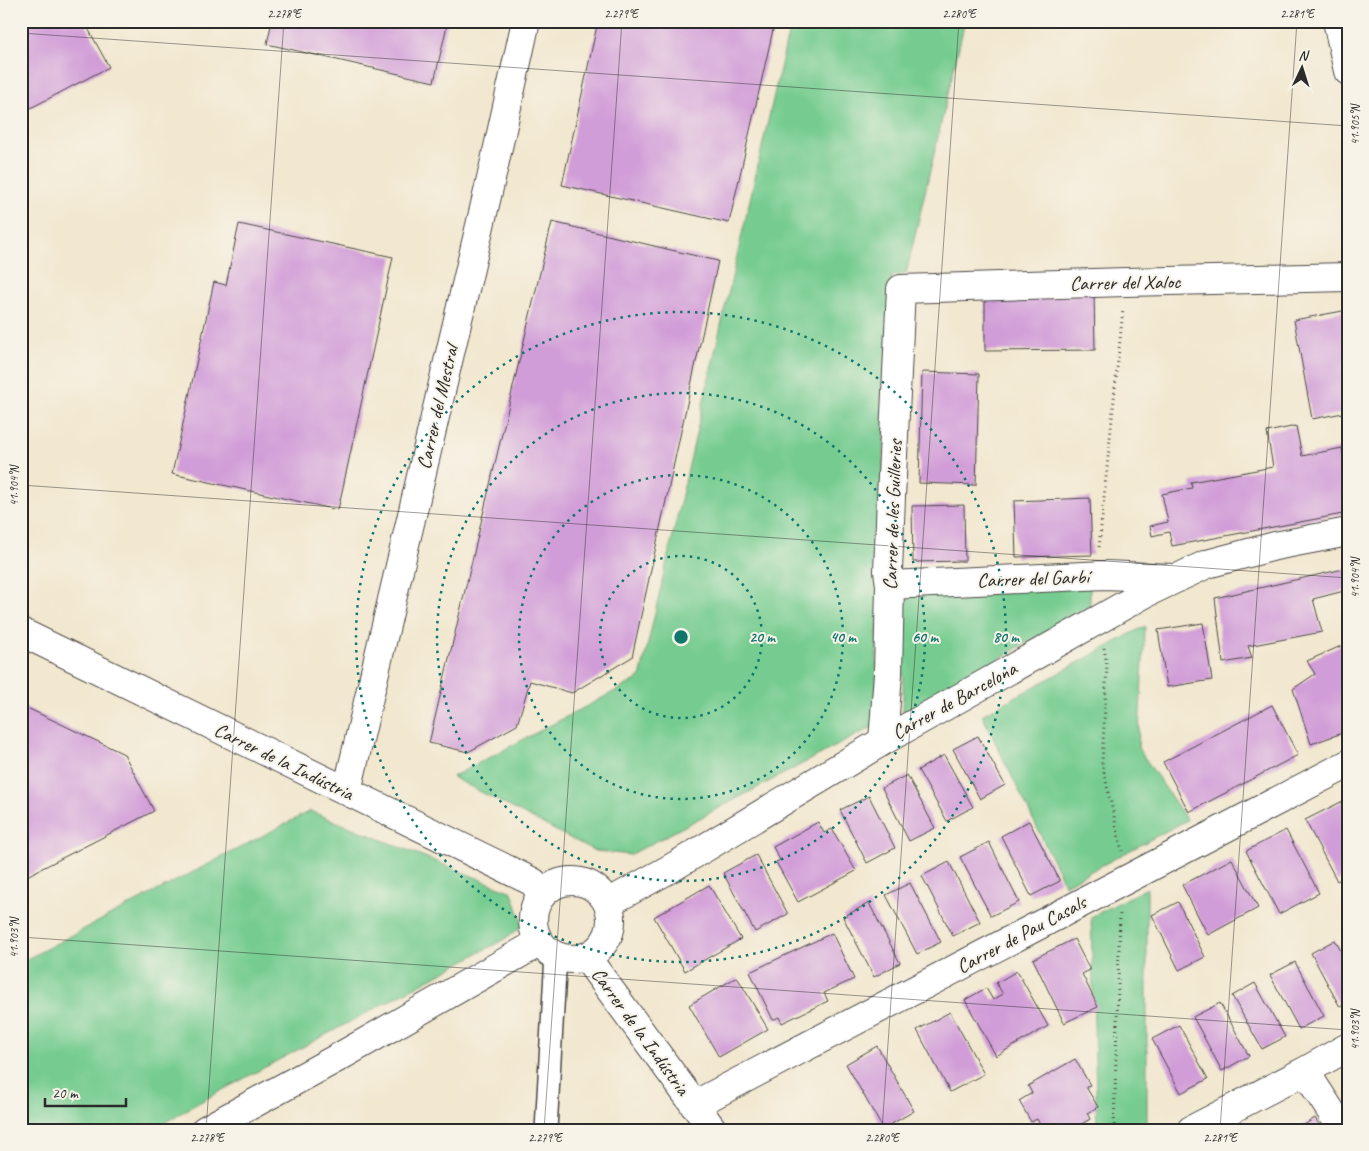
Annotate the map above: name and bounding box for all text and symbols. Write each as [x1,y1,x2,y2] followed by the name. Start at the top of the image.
[267,6,303,22] text: 2.278°E
[604,6,640,22] text: 2.279°E
[942,6,978,22] text: 2.280°E
[1280,6,1316,22] text: 2.281°E
[1276,42,1326,92] north arrow
[1298,47,1310,64] text: N
[1347,103,1363,145] text: 41.905°N
[1070,269,1181,296] street label: Carrer del Xaloc
[411,339,465,472] street label: Carrer del Mestral
[877,437,908,591] street label: Carrer de les Guilleries
[6,464,22,506] text: 41.904°N
[1347,556,1363,598] text: 41.904°N
[977,564,1094,593] street label: Carrer del Garbí
[672,628,690,646] centre of rings
[749,628,776,647] text: 20 m
[830,628,857,647] text: 40 m
[912,628,939,647] text: 60 m
[993,628,1020,647] text: 80 m
[887,655,1022,745] street label: Carrer de Barcelona
[210,717,359,807] street label: Carrer de la Indústria
[952,889,1092,979] street label: Carrer de Pau Casals
[6,916,22,958] text: 41.903°N
[586,962,697,1102] street label: Carrer de la Indústria
[1347,1008,1363,1050] text: 41.903°N
[45,1076,126,1108] scale bar
[52,1084,79,1103] text: 20 m
[190,1130,226,1146] text: 2.278°E
[528,1130,564,1146] text: 2.279°E
[865,1130,901,1146] text: 2.280°E
[1203,1130,1239,1146] text: 2.281°E

